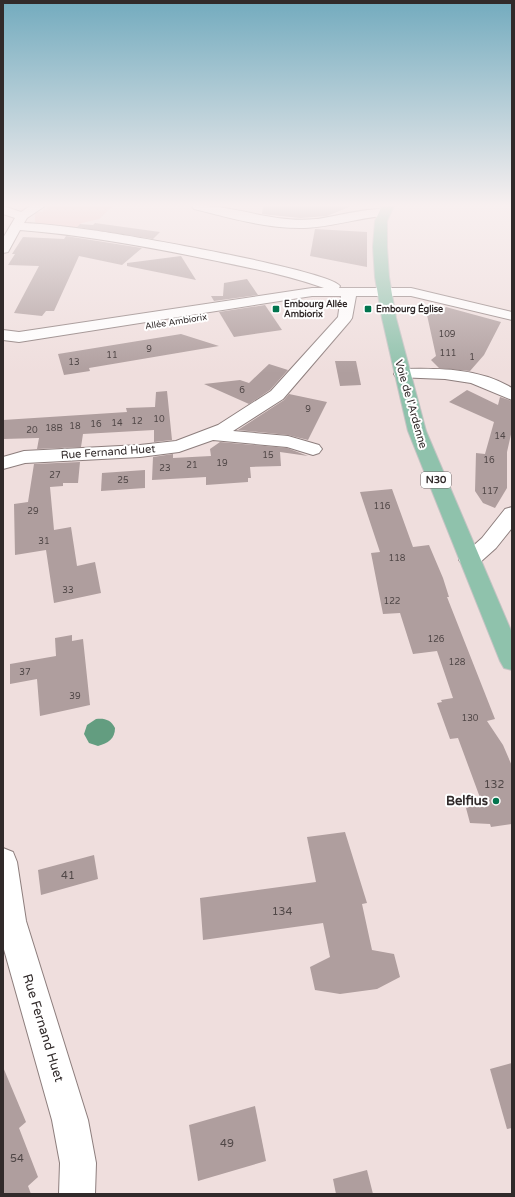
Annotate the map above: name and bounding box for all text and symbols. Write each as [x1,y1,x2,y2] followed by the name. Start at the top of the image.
[284,299,347,320] place label: Embourg Allée Ambiorix
[376,303,443,315] place label: Embourg Église
[271,304,281,314] marker: Embourg Allée Ambiorix
[363,304,373,314] marker: Embourg Église
[144,312,208,332] street label: Allée Ambiorix
[439,329,456,340] house number: 109
[146,344,152,355] house number: 9
[440,348,456,359] house number: 111
[106,350,118,361] house number: 11
[469,352,475,363] house number: 1
[68,357,80,368] house number: 13
[392,358,430,450] street label: Voie de l'Ardenne
[239,385,245,396] house number: 6
[305,404,311,415] house number: 9
[153,414,165,425] house number: 10
[131,416,143,427] house number: 12
[111,418,123,429] house number: 14
[90,419,102,430] house number: 16
[69,421,81,432] house number: 18
[45,423,63,434] house number: 18B
[26,425,38,436] house number: 20
[494,431,506,442] house number: 14
[60,442,156,462] street label: Rue Fernand Huet
[262,450,274,461] house number: 15
[483,455,495,466] house number: 16
[216,458,228,469] house number: 19
[186,460,198,471] house number: 21
[159,463,171,474] house number: 23
[49,470,61,481] house number: 27
[421,472,451,488] road number: N30
[117,475,129,486] house number: 25
[482,486,499,497] house number: 117
[374,501,391,512] house number: 116
[27,506,39,517] house number: 29
[38,536,50,547] house number: 31
[389,553,406,564] house number: 118
[62,585,74,596] house number: 33
[384,596,400,607] house number: 122
[428,634,445,645] house number: 126
[449,657,466,668] house number: 128
[19,667,31,678] house number: 37
[69,691,81,702] house number: 39
[462,713,479,724] house number: 130
[484,778,504,791] house number: 132
[446,793,488,809] place label: Belfius
[491,796,501,806] marker: Belfius
[61,869,75,882] house number: 41
[272,905,292,918] house number: 134
[19,972,67,1084] street label: Rue Fernand Huet
[220,1137,234,1150] house number: 49
[10,1152,24,1165] house number: 54

